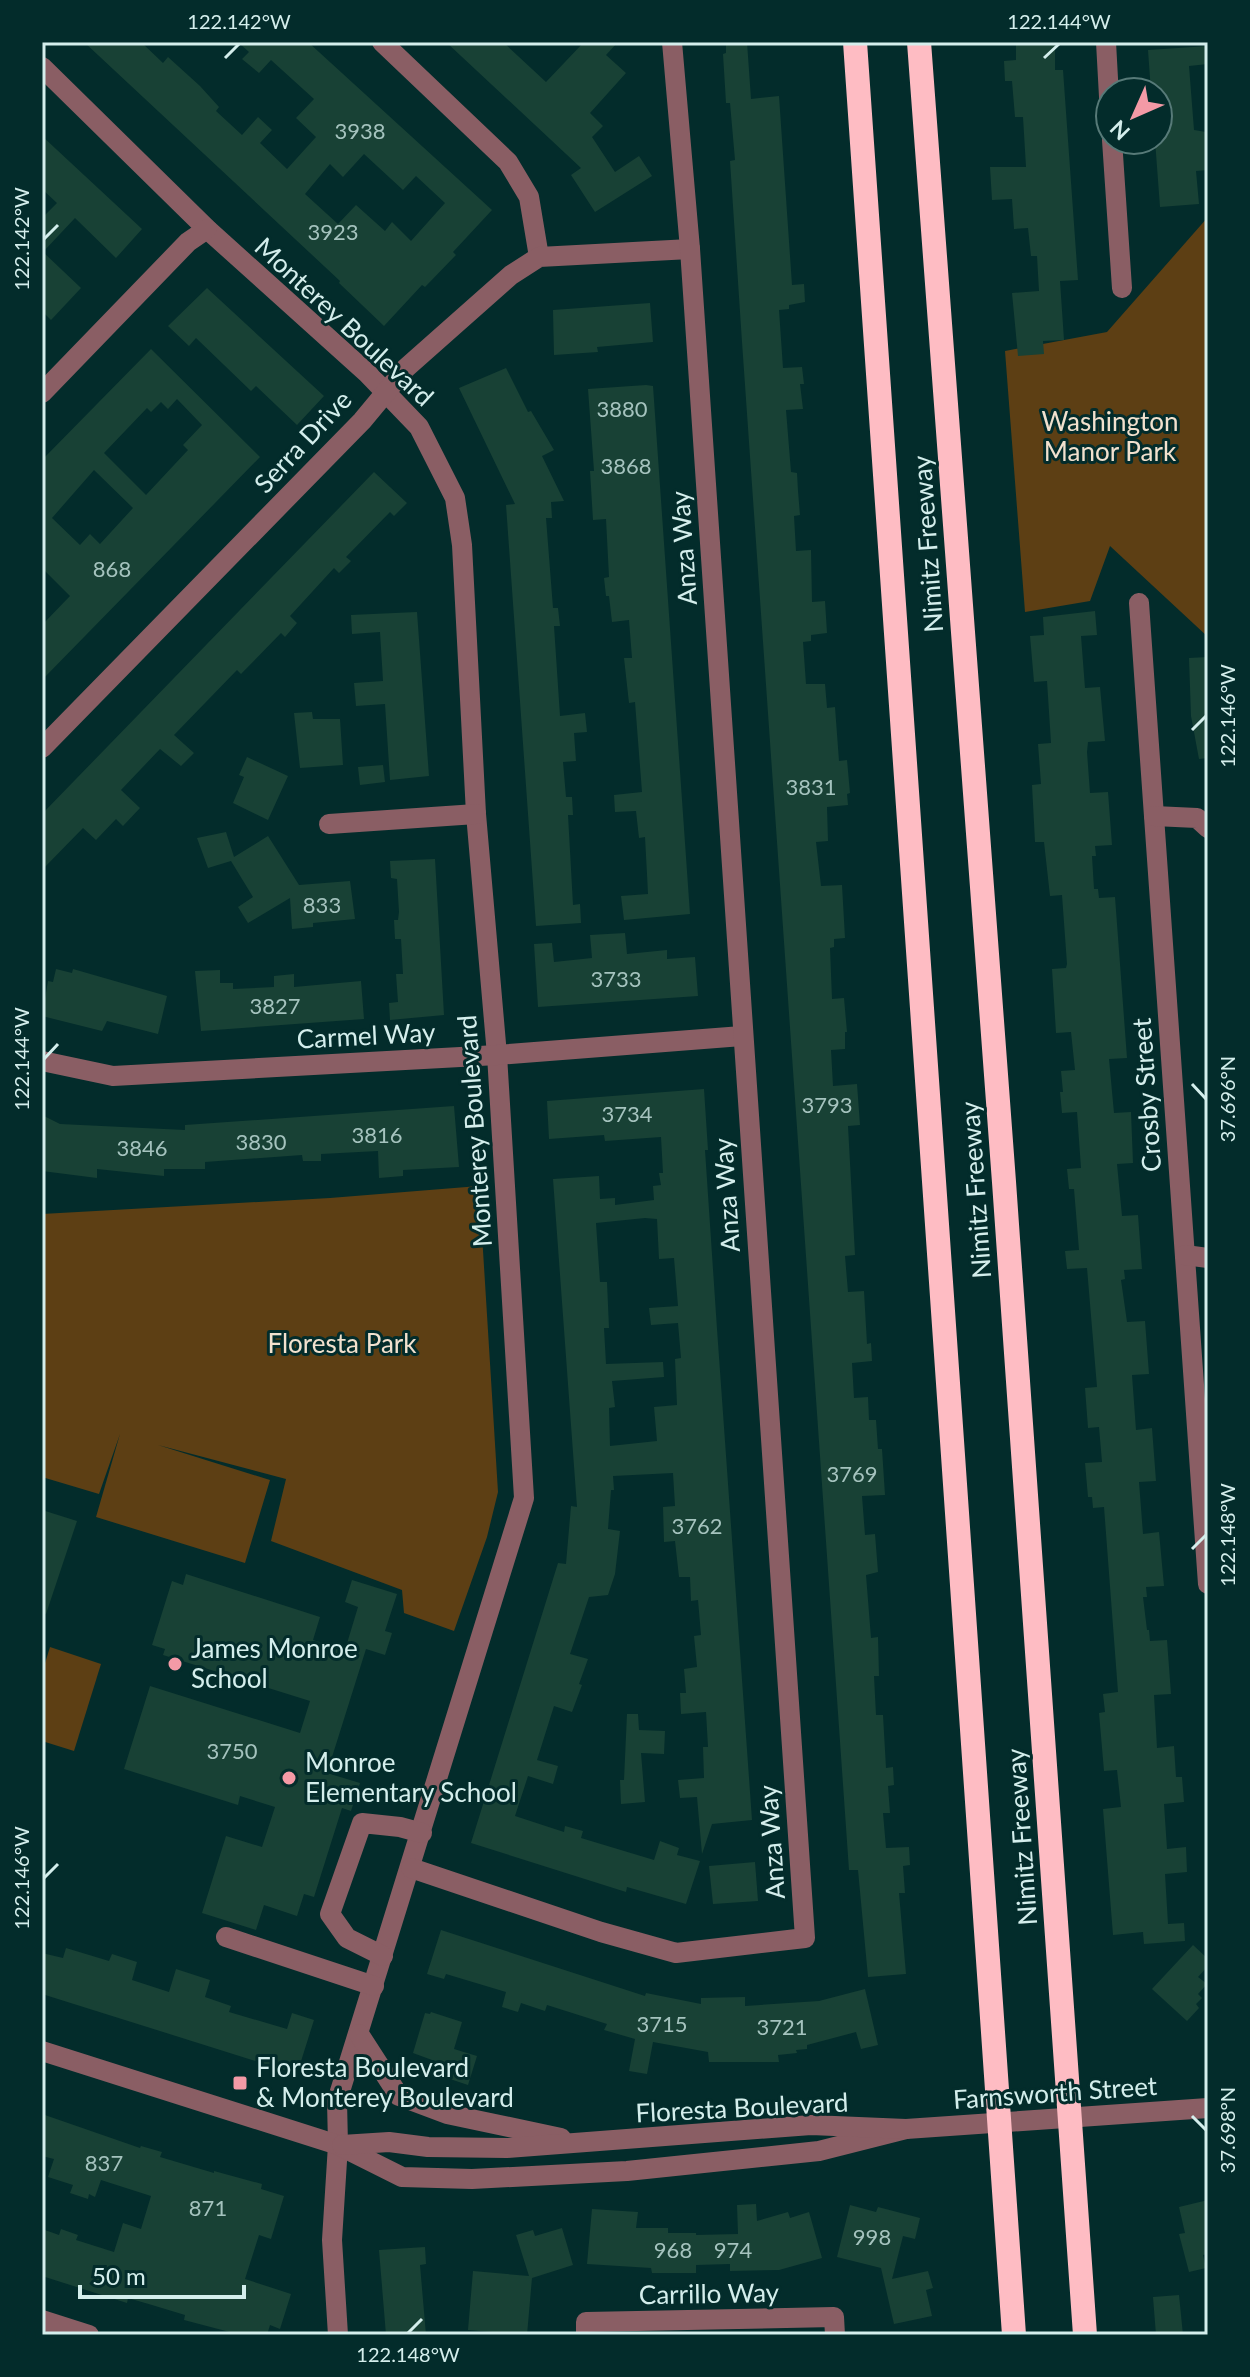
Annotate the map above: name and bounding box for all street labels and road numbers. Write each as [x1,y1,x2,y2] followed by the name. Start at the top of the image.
[249,230,441,412] street label: Monterey Boulevard
[247,384,358,499] street label: Serra Drive
[905,454,949,634] street label: Nimitz Freeway
[663,489,703,606] street label: Anza Way
[450,1014,498,1248] street label: Monterey Boulevard
[296,1015,437,1055] street label: Carmel Way
[1125,1016,1167,1173] street label: Crosby Street
[953,1100,997,1280] street label: Nimitz Freeway
[706,1136,746,1253] street label: Anza Way
[999,1747,1043,1927] street label: Nimitz Freeway
[751,1783,791,1900] street label: Anza Way
[952,2069,1159,2115] street label: Farnsworth Street
[635,2085,849,2129] street label: Floresta Boulevard
[639,2276,780,2310] street label: Carrillo Way

